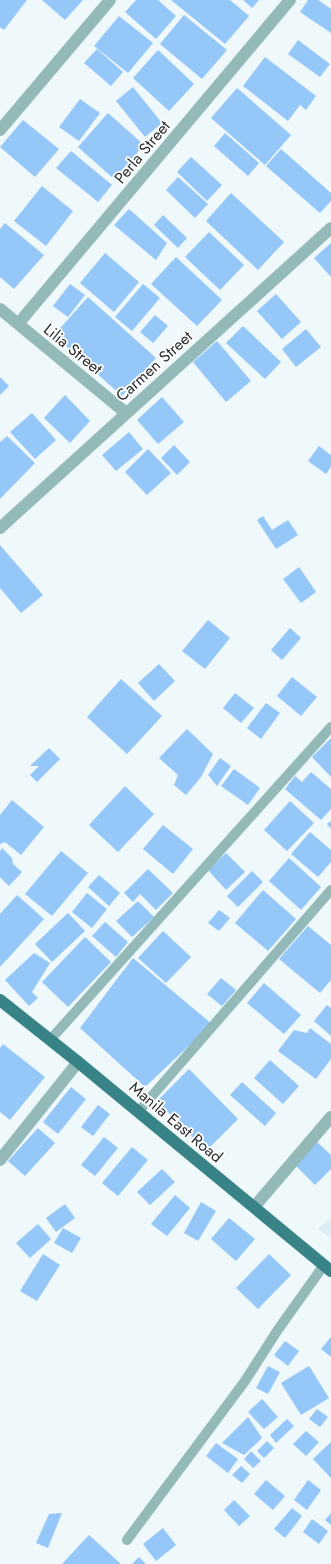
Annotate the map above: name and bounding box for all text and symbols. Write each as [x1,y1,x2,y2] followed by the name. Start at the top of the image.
[109,115,175,189] street label: Perla Street
[39,318,108,380] street label: Lilia Street
[111,325,198,407] street label: Carmen Street
[124,1076,228,1168] street label: Manila East Road

